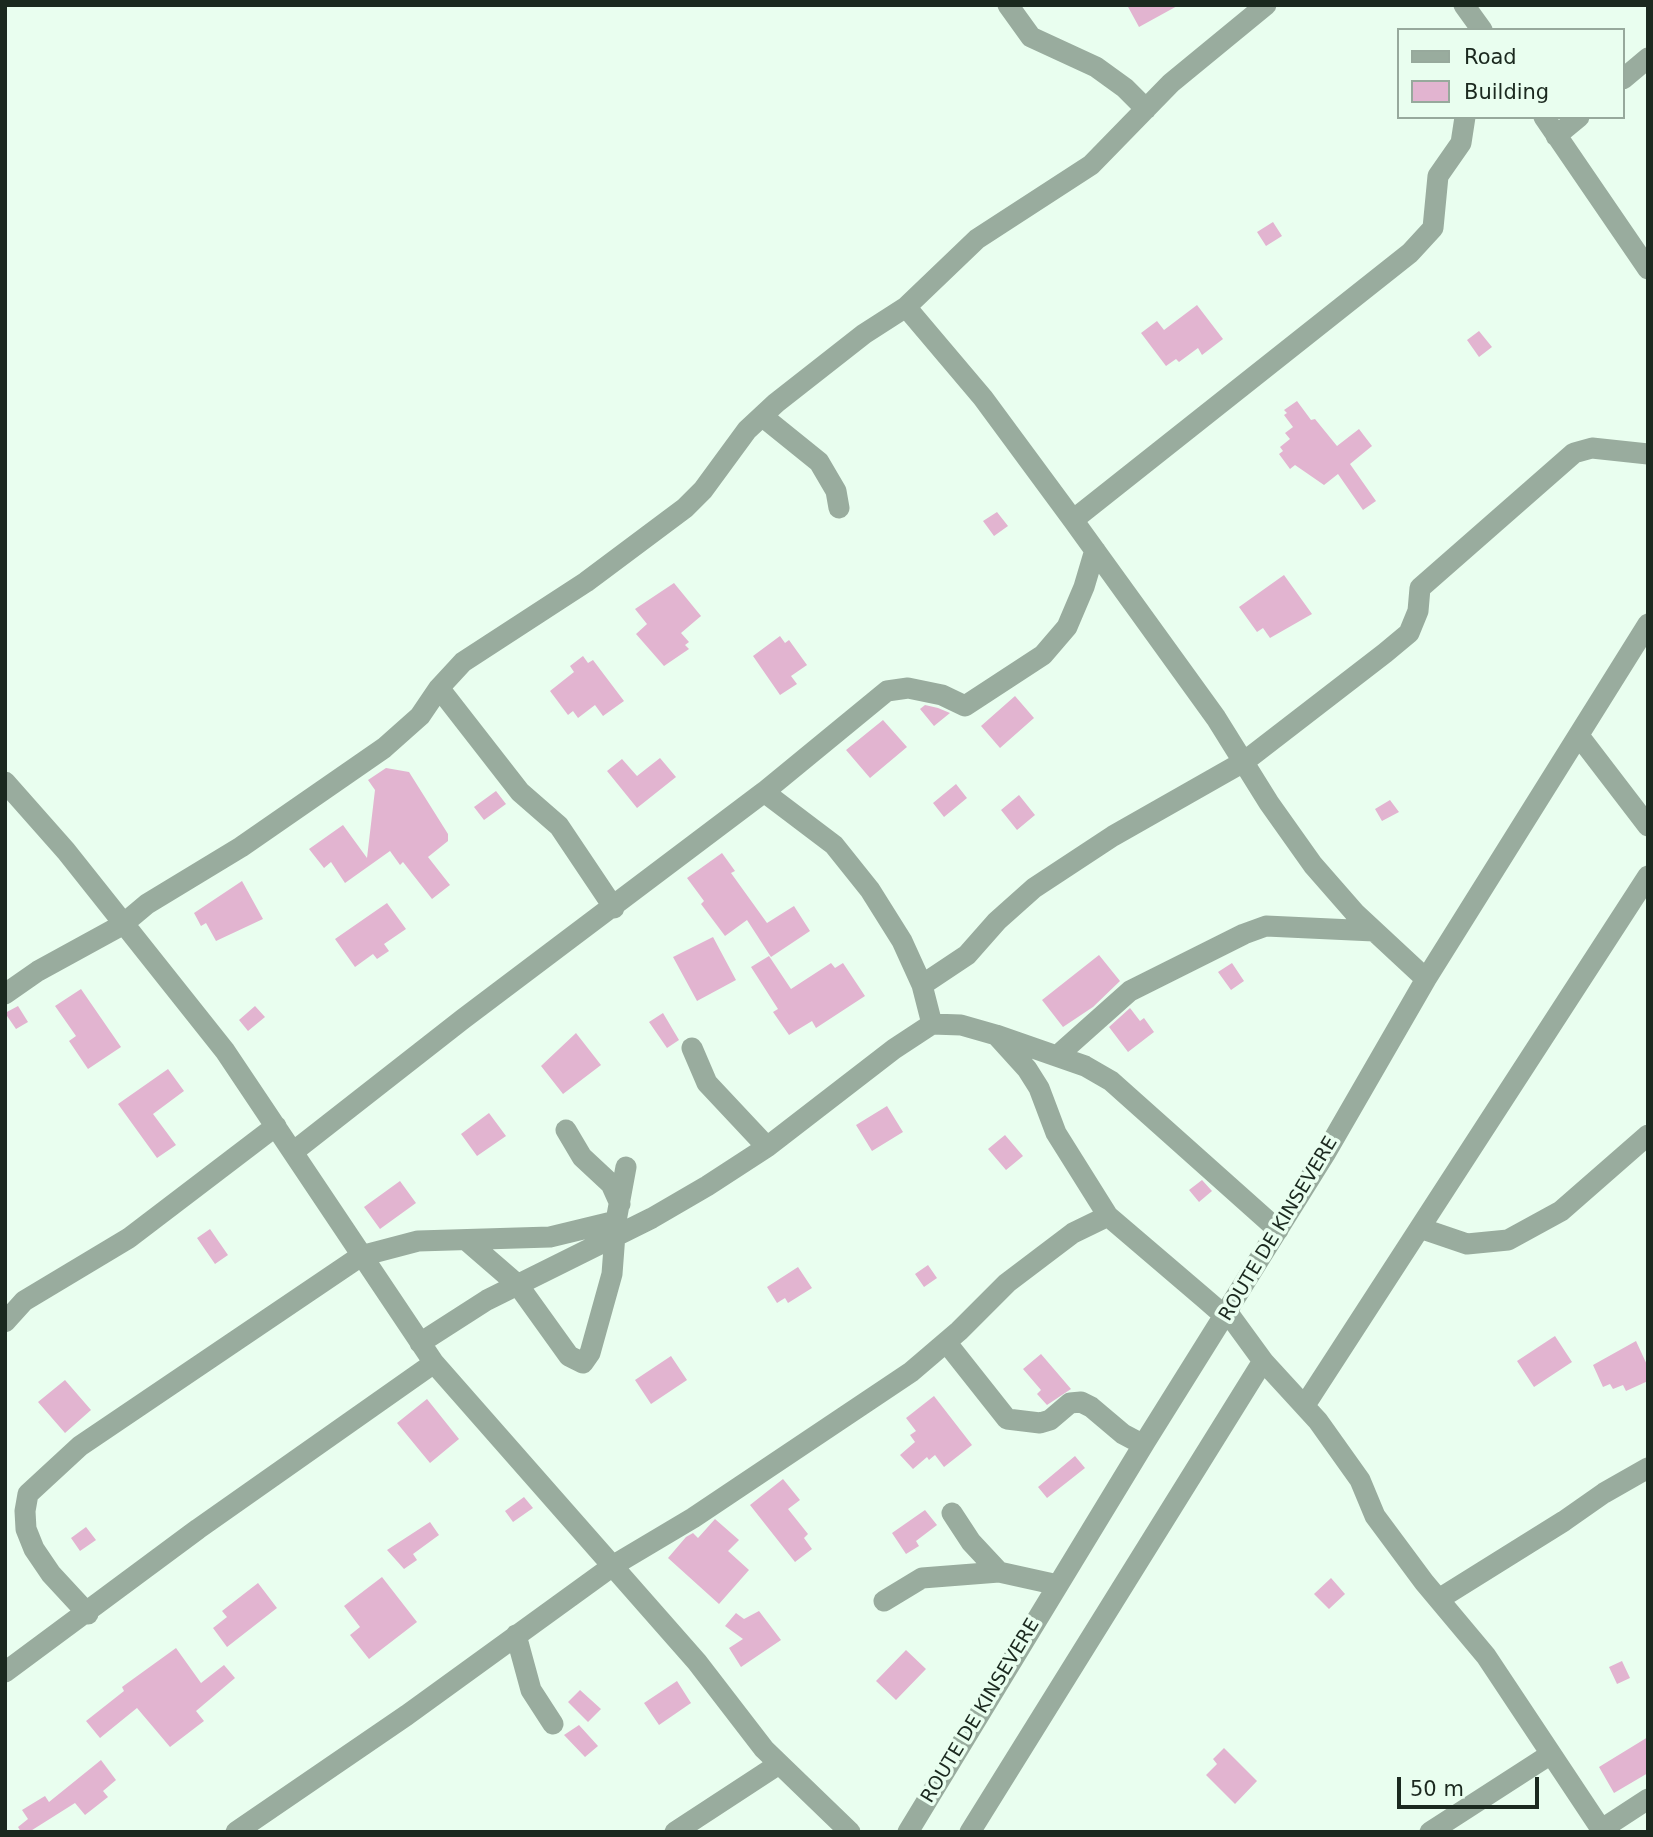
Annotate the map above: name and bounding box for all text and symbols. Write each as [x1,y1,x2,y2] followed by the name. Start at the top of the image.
[1398,28,1625,119] legend
[1464,45,1517,69] text: Road
[1464,80,1549,104] text: Building
[1215,1133,1343,1325] street label: ROUTE DE KINSEVERE
[917,1615,1045,1807] street label: ROUTE DE KINSEVERE
[1401,1764,1543,1808] scale bar
[1410,1777,1464,1801] text: 50 m

